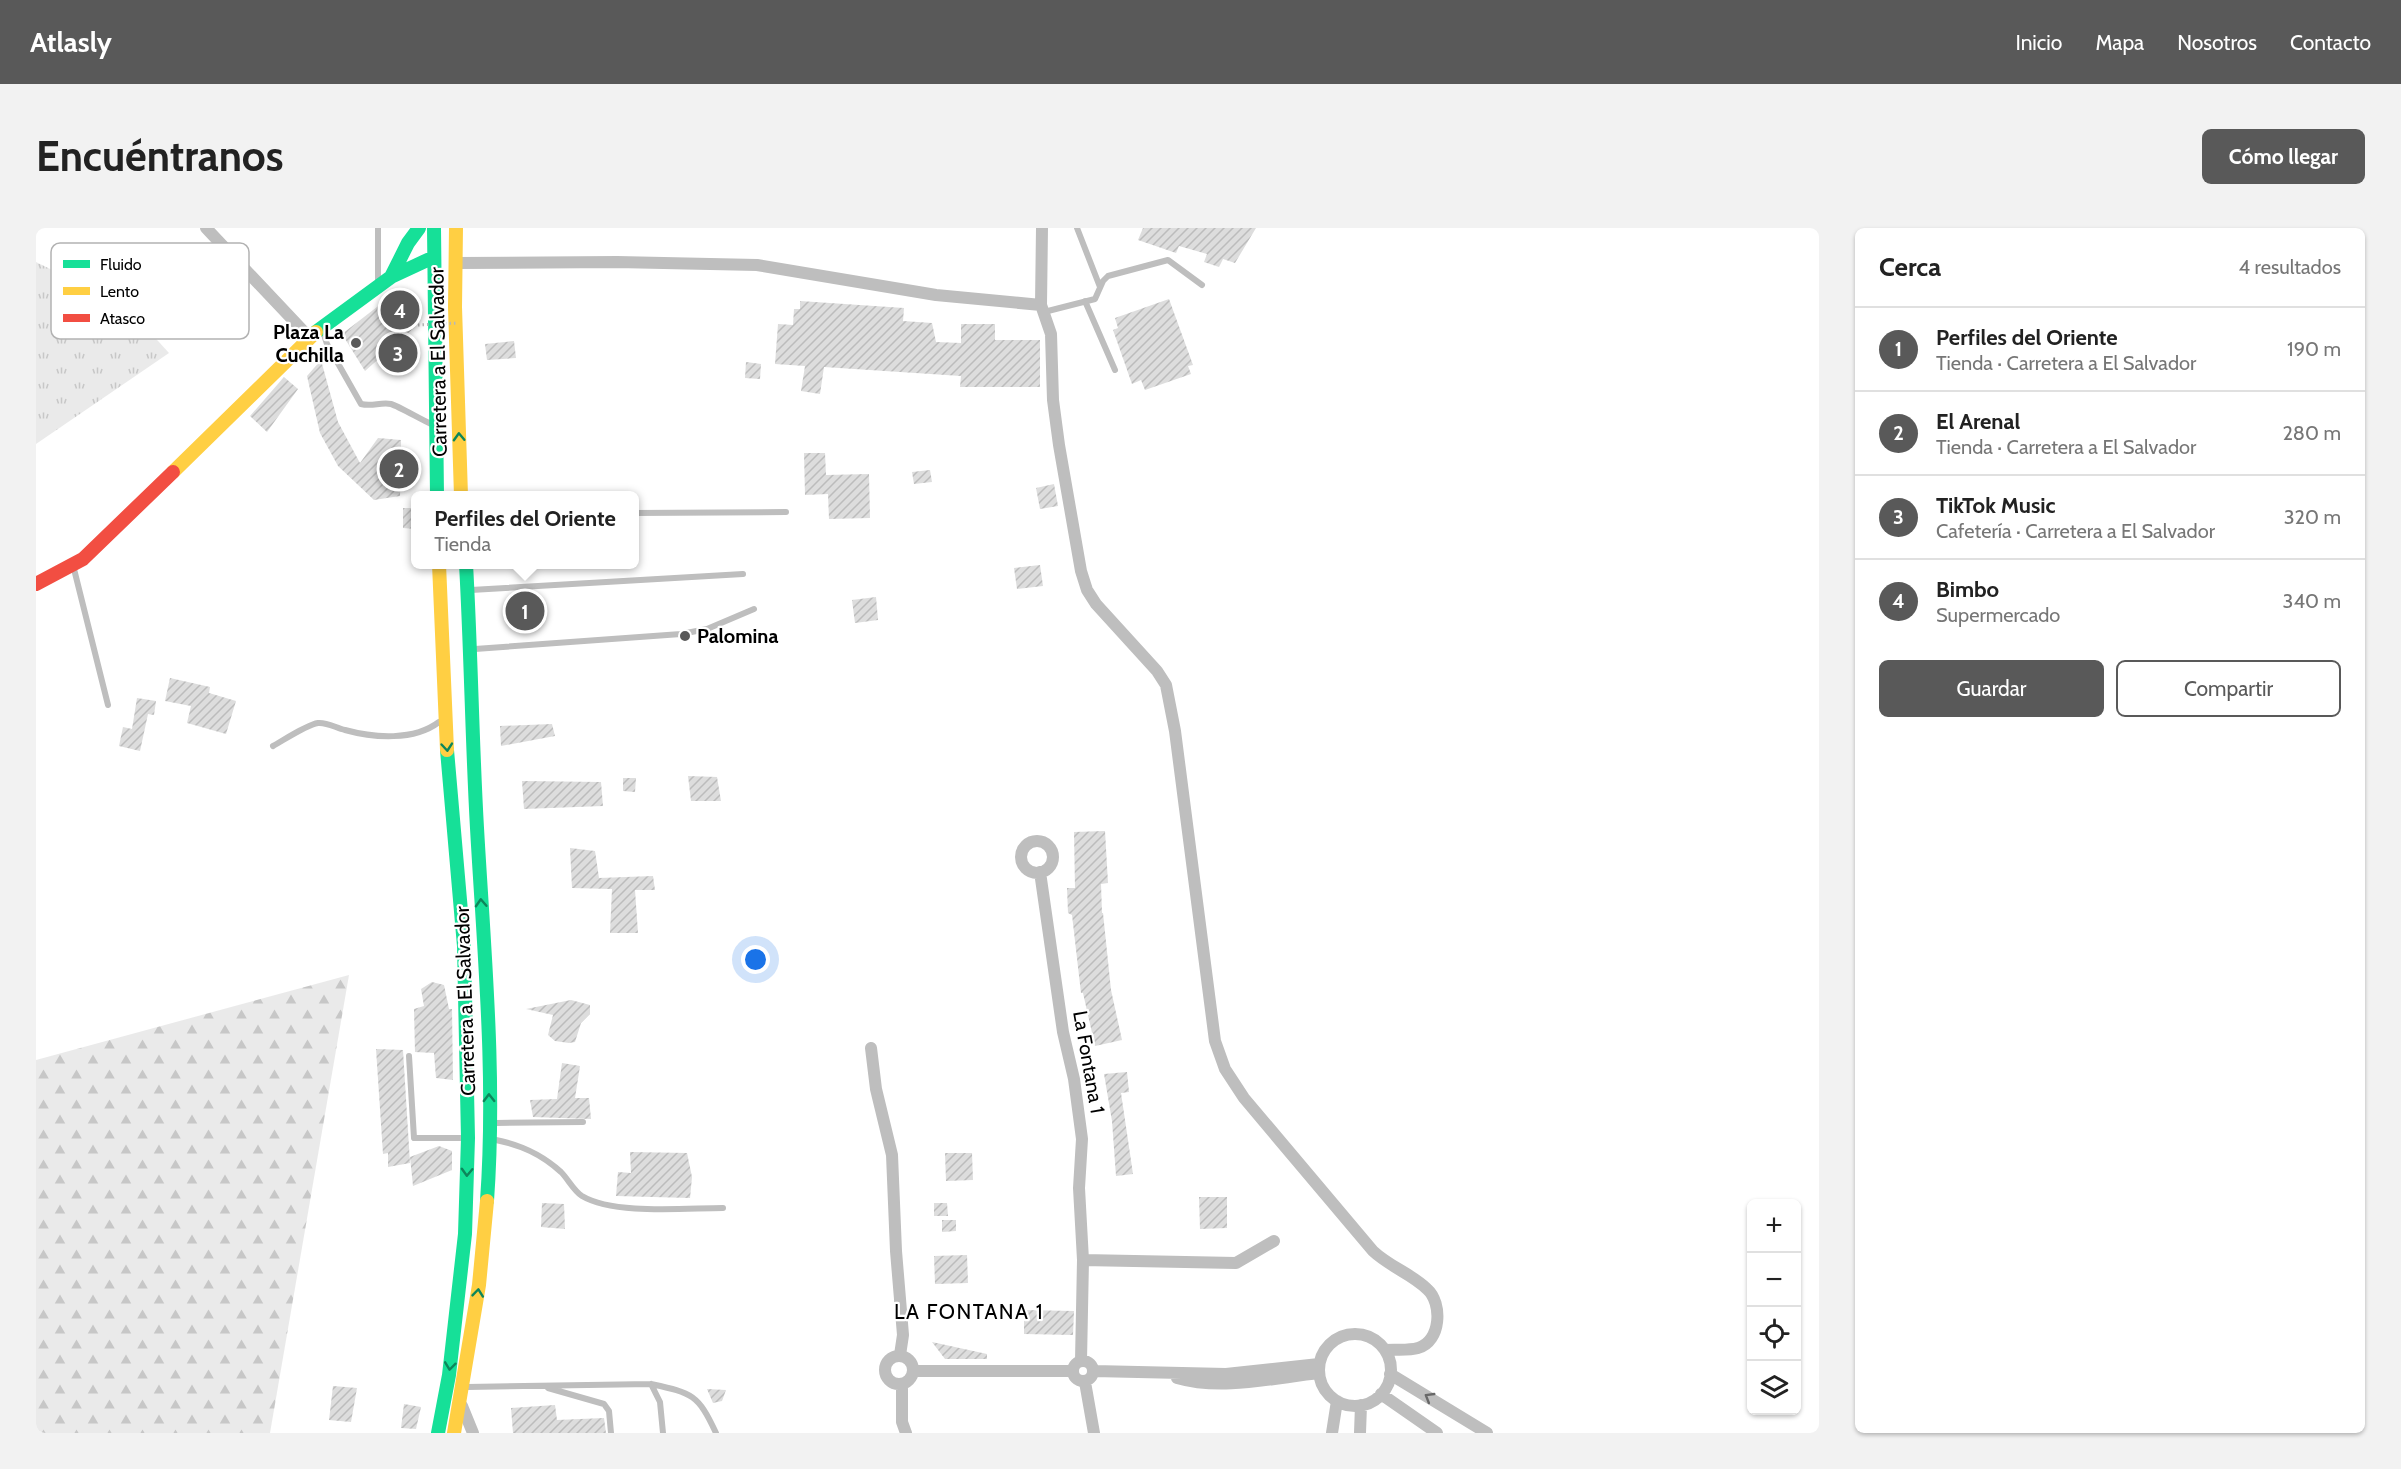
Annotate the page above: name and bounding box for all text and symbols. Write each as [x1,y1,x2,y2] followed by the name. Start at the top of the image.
[30,25,112,59] text: Atlasly
[2015,30,2062,55] text: Inicio
[2095,30,2144,55] text: Mapa
[2177,30,2257,55] text: Nosotros
[2290,30,2371,55] text: Contacto
[2202,129,2365,184] button: Cómo llegar
[36,130,284,182] text: Encuéntranos
[51,243,249,339] legend
[1879,251,1941,283] text: Cerca
[100,255,142,274] text: Fluido
[2239,255,2341,279] text: 4 resultados
[424,266,452,457] street label: Carretera a El Salvador
[100,282,139,301] text: Lento
[380,288,420,332] pin: 4
[100,309,145,328] text: Atasco
[273,320,344,367] place label: Plaza La Cuchilla
[1936,324,2118,351] text: Perfiles del Oriente
[378,330,418,376] pin: 3
[349,336,363,350] marker: Plaza La Cuchilla
[1895,337,1902,361] text: 1
[2287,337,2341,361] text: 190 m
[1936,351,2196,375] text: Tienda · Carretera a El Salvador
[1936,408,2020,435] text: El Arenal
[1893,421,1904,445] text: 2
[2282,421,2341,445] text: 280 m
[452,433,465,442] one-way arrow
[1936,435,2196,459] text: Tienda · Carretera a El Salvador
[380,446,418,492] pin: 2
[411,491,639,569] popup
[1936,492,2056,519] text: TikTok Music
[434,505,616,532] text: Perfiles del Oriente
[1893,505,1904,529] text: 3
[2284,505,2341,529] text: 320 m
[1936,519,2215,543] text: Cafetería · Carretera a El Salvador
[434,532,491,556] text: Tienda
[1936,576,1999,603] text: Bimbo
[506,588,544,634] pin: 1
[1892,589,1905,613] text: 4
[2283,589,2341,613] text: 340 m
[1936,603,2060,627] text: Supermercado
[697,624,778,648] place label: Palomina
[678,629,692,643] marker: Palomina
[1879,660,2104,717] button: Guardar
[2116,660,2341,717] button: Compartir
[440,742,453,752] one-way arrow
[474,899,487,908] one-way arrow
[450,905,480,1096] street label: Carretera a El Salvador
[741,945,770,974] your location
[1068,1009,1110,1115] street label: La Fontana 1
[483,1094,495,1103] one-way arrow
[461,1168,473,1177] one-way arrow
[1747,1199,1801,1415] map controls
[1747,1199,1801,1253] button: +
[1747,1253,1801,1307] button: −
[471,1288,484,1297] one-way arrow
[894,1299,1044,1324] district label: LA FONTANA 1
[1747,1307,1801,1361] button: locate
[1747,1361,1801,1415] button: layers
[444,1362,457,1371] one-way arrow
[1425,1392,1435,1404] one-way arrow

